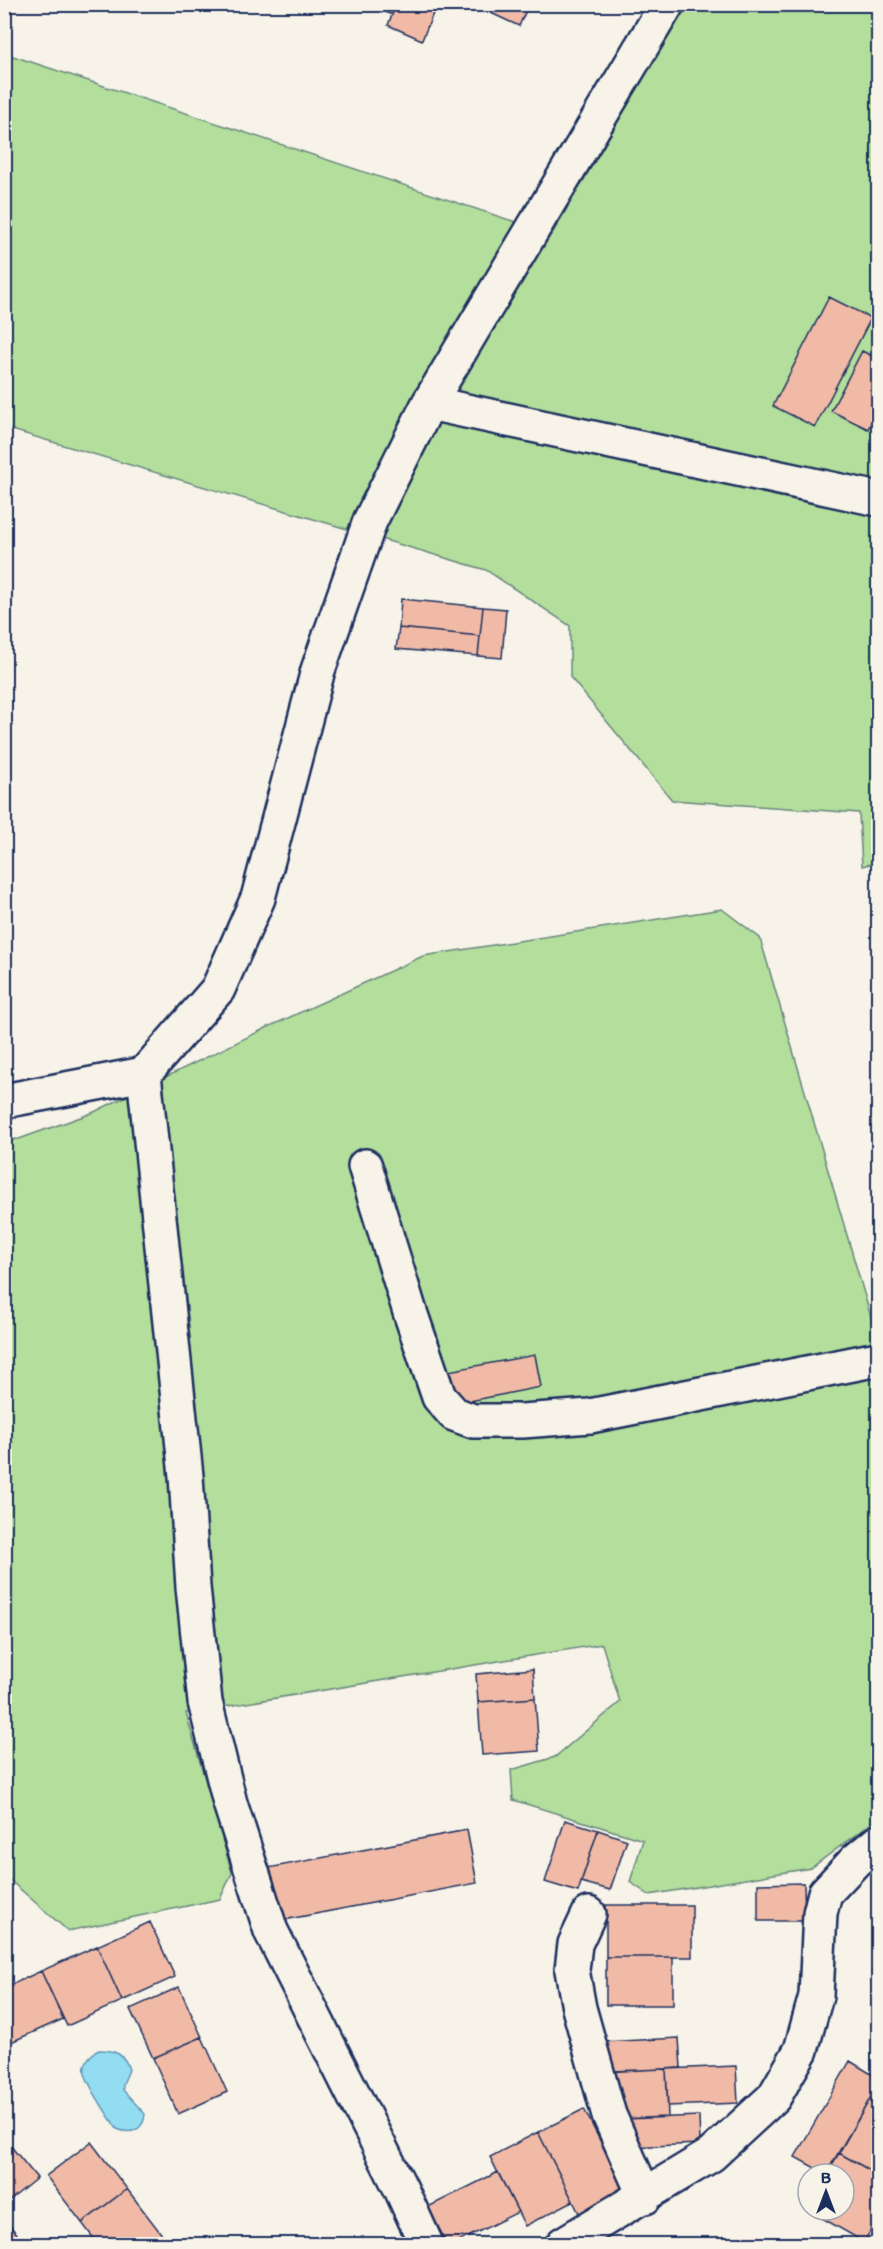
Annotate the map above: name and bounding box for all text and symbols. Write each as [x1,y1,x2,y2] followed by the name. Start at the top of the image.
[796,2162,856,2222] north arrow
[821,2168,832,2187] text: B

